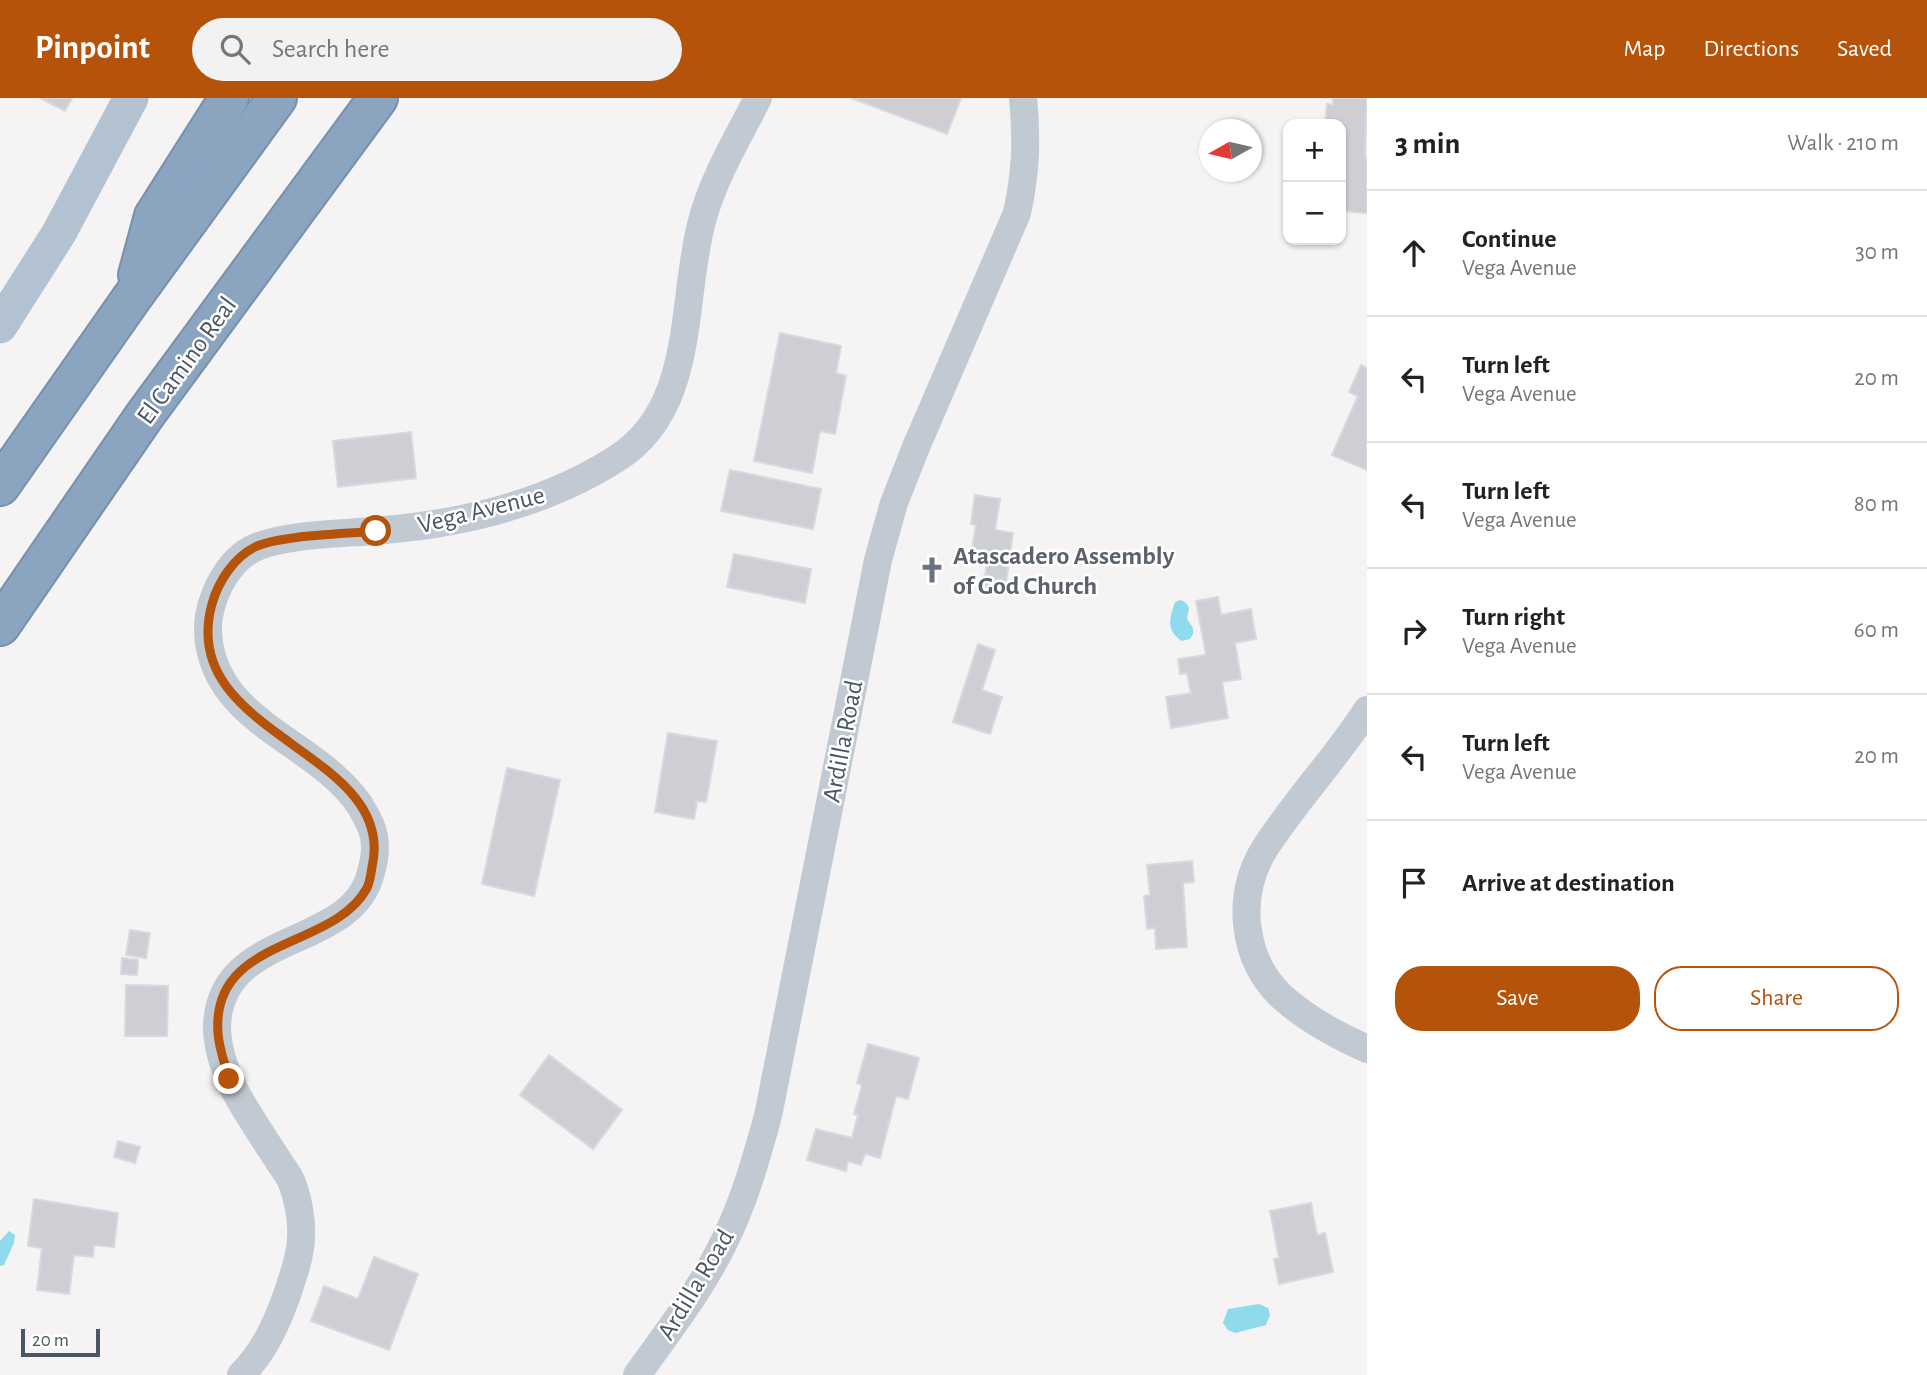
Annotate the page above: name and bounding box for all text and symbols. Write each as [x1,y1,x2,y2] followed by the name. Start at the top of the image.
[192,18,682,81] search box
[216,30,254,68] icon: search
[35,32,150,65] text: Pinpoint
[272,36,390,62] text: Search here
[1623,37,1665,61] text: Map
[1703,37,1799,61] text: Directions
[1837,37,1892,61] text: Saved
[1199,119,1262,182] north arrow
[1283,119,1346,245] map controls
[1283,119,1346,182] button: +
[1395,129,1460,159] text: 3 min
[1787,132,1899,155] text: Walk · 210 m
[1283,182,1346,245] button: −
[1462,226,1557,252] text: Continue
[1395,234,1433,272] icon: ahead
[1855,241,1899,264] text: 30 m
[1462,257,1577,280] text: Vega Avenue
[132,292,241,429] street label: El Camino Real
[1462,352,1550,378] text: Turn left
[1395,360,1433,398] icon: left
[1854,367,1899,390] text: 20 m
[1462,383,1577,406] text: Vega Avenue
[1462,478,1550,504] text: Turn left
[415,482,547,538] street label: Vega Avenue
[1395,486,1433,524] icon: left
[1854,493,1899,516] text: 80 m
[1462,509,1577,532] text: Vega Avenue
[360,515,391,546] route start
[953,543,1175,599] place label: Atascadero Assembly of God Church
[917,555,947,585] church icon: Atascadero Assembly of God Church
[1462,604,1565,630] text: Turn right
[1395,612,1433,650] icon: right
[1854,619,1899,642] text: 60 m
[1462,635,1577,658] text: Vega Avenue
[818,678,868,804] street label: Ardilla Road
[1462,730,1550,756] text: Turn left
[1395,738,1433,776] icon: left
[1854,745,1899,768] text: 20 m
[1462,761,1577,784] text: Vega Avenue
[1395,864,1433,902] icon: arrive
[1462,870,1675,896] text: Arrive at destination
[1395,966,1640,1031] button: Save
[1654,966,1899,1031] button: Share
[213,1063,244,1094] route end
[653,1225,739,1344] street label: Ardilla Road
[21,1326,100,1358] scale bar
[32,1331,69,1350] text: 20 m

